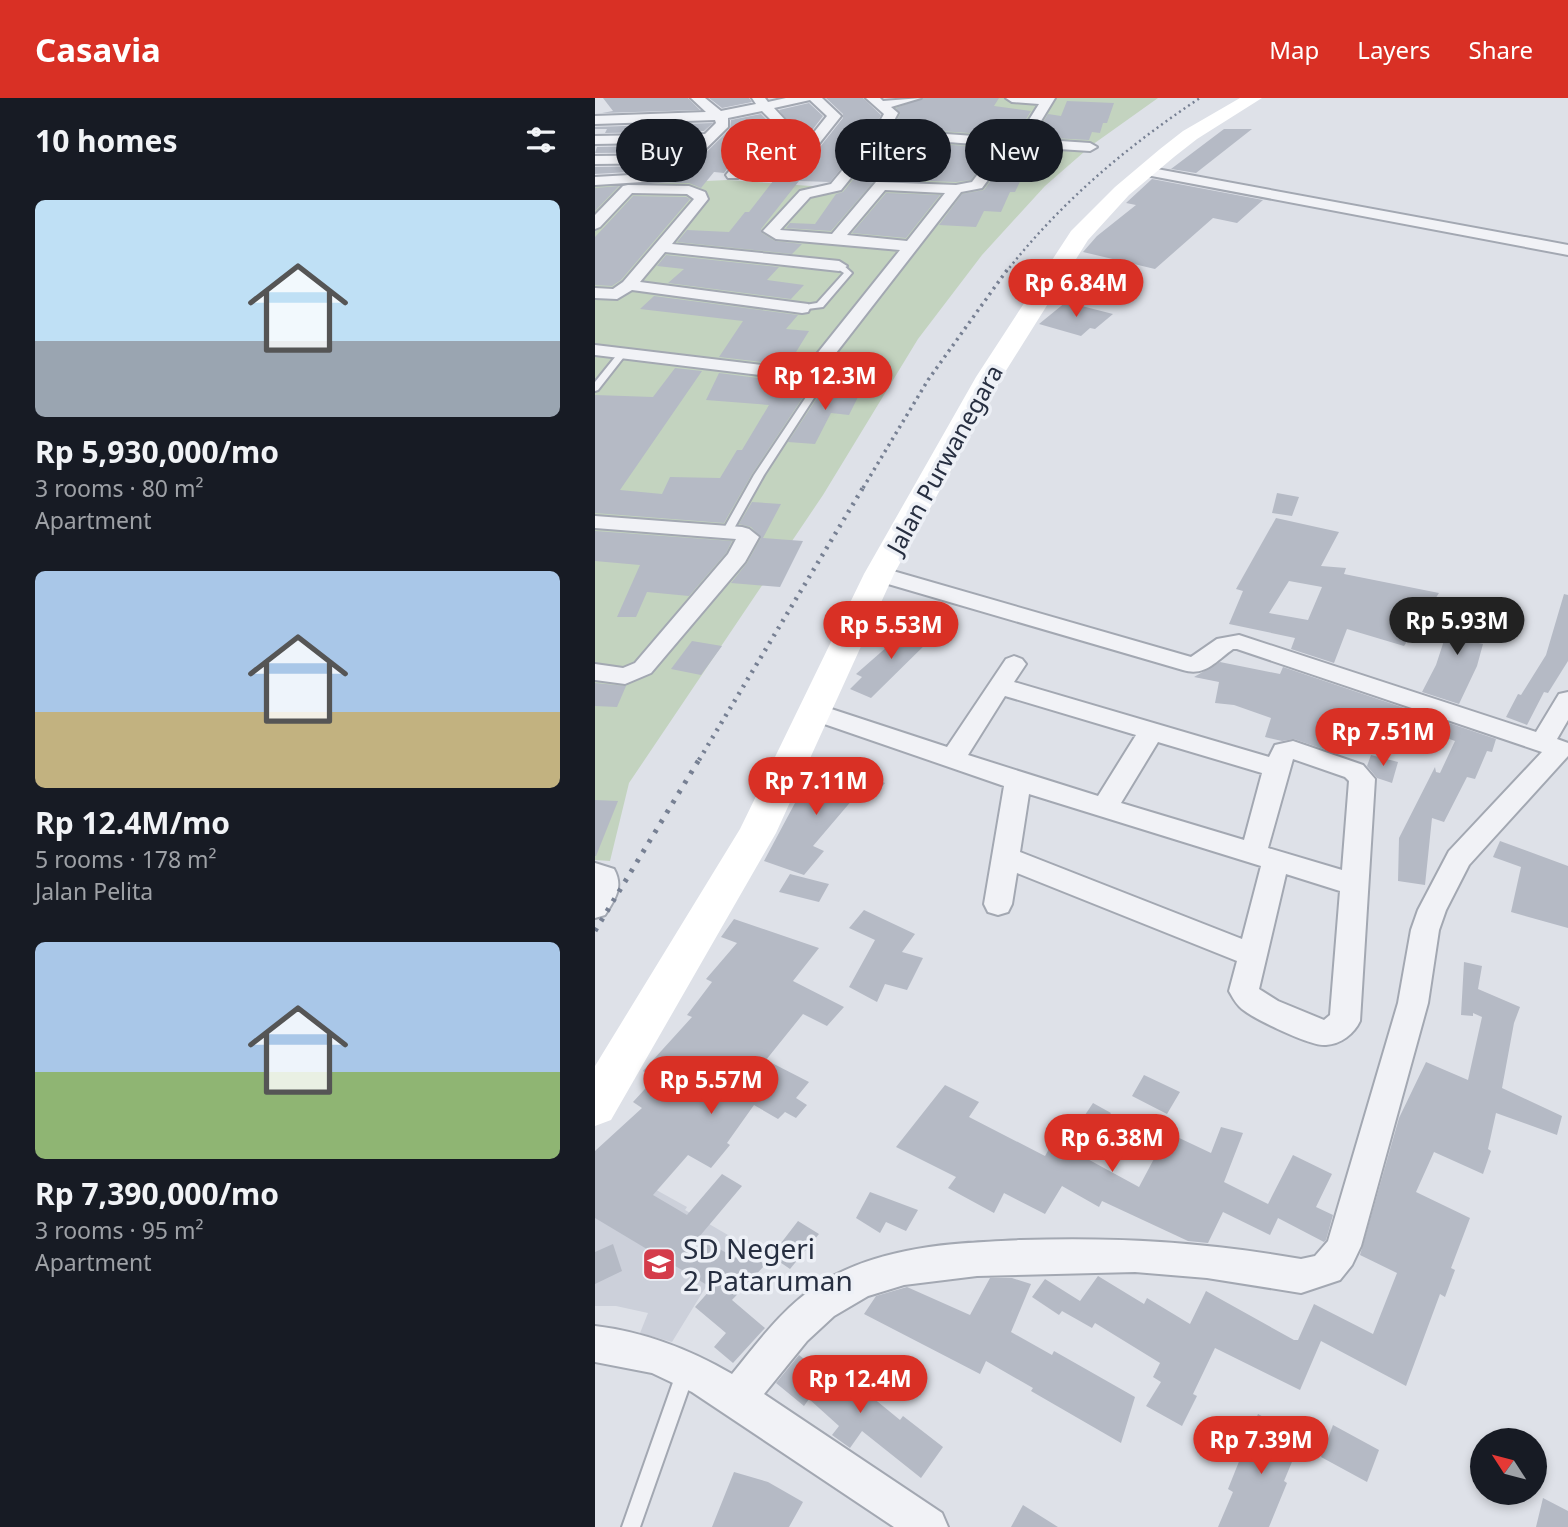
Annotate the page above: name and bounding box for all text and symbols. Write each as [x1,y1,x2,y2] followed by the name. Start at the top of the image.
[35,27,161,72] text: Casavia
[1269,33,1319,66] text: Map
[1357,33,1431,66] text: Layers
[1469,33,1533,66] text: Share
[616,119,707,182] chip: Buy
[721,119,821,182] chip: Rent
[835,119,951,182] chip: Filters
[965,119,1063,182] chip: New
[35,120,178,161] text: 10 homes
[522,121,560,159] icon: filters
[235,245,361,371] icon: home
[1004,260,1148,319] pin: Rp 6.84M
[1024,266,1128,298] text: Rp 6.84M
[753,352,897,412] pin: Rp 12.3M
[877,358,1010,561] street label: Jalan Purwanegara
[773,359,877,391] text: Rp 12.3M
[35,431,279,472] text: Rp 5,930,000/mo
[35,472,204,504] text: 3 rooms · 80 m²
[35,504,152,536] text: Apartment
[1385,598,1529,657] pin: Rp 5.93M
[819,602,963,661] pin: Rp 5.53M
[1405,604,1509,636] text: Rp 5.93M
[839,608,943,640] text: Rp 5.53M
[235,616,361,742] icon: home
[1311,708,1455,768] pin: Rp 7.51M
[1331,715,1435,747] text: Rp 7.51M
[744,758,888,817] pin: Rp 7.11M
[764,764,868,796] text: Rp 7.11M
[35,802,230,843] text: Rp 12.4M/mo
[35,843,217,875] text: 5 rooms · 178 m²
[35,875,153,907] text: Jalan Pelita
[235,987,361,1113] icon: home
[639,1056,783,1116] pin: Rp 5.57M
[659,1063,763,1095] text: Rp 5.57M
[1040,1114,1184,1174] pin: Rp 6.38M
[1060,1121,1164,1153] text: Rp 6.38M
[35,1173,279,1214] text: Rp 7,390,000/mo
[35,1214,204,1246] text: 3 rooms · 95 m²
[683,1229,853,1299] place label: SD Negeri 2 Pataruman
[640,1245,678,1283] school or university icon: SD Negeri 2 Pataruman
[35,1246,152,1278] text: Apartment
[788,1356,932,1415] pin: Rp 12.4M
[808,1362,912,1394] text: Rp 12.4M
[1189,1416,1333,1476] pin: Rp 7.39M
[1209,1423,1313,1455] text: Rp 7.39M
[1470,1428,1547,1505] north arrow
[1470,1428,1547,1505] map controls

